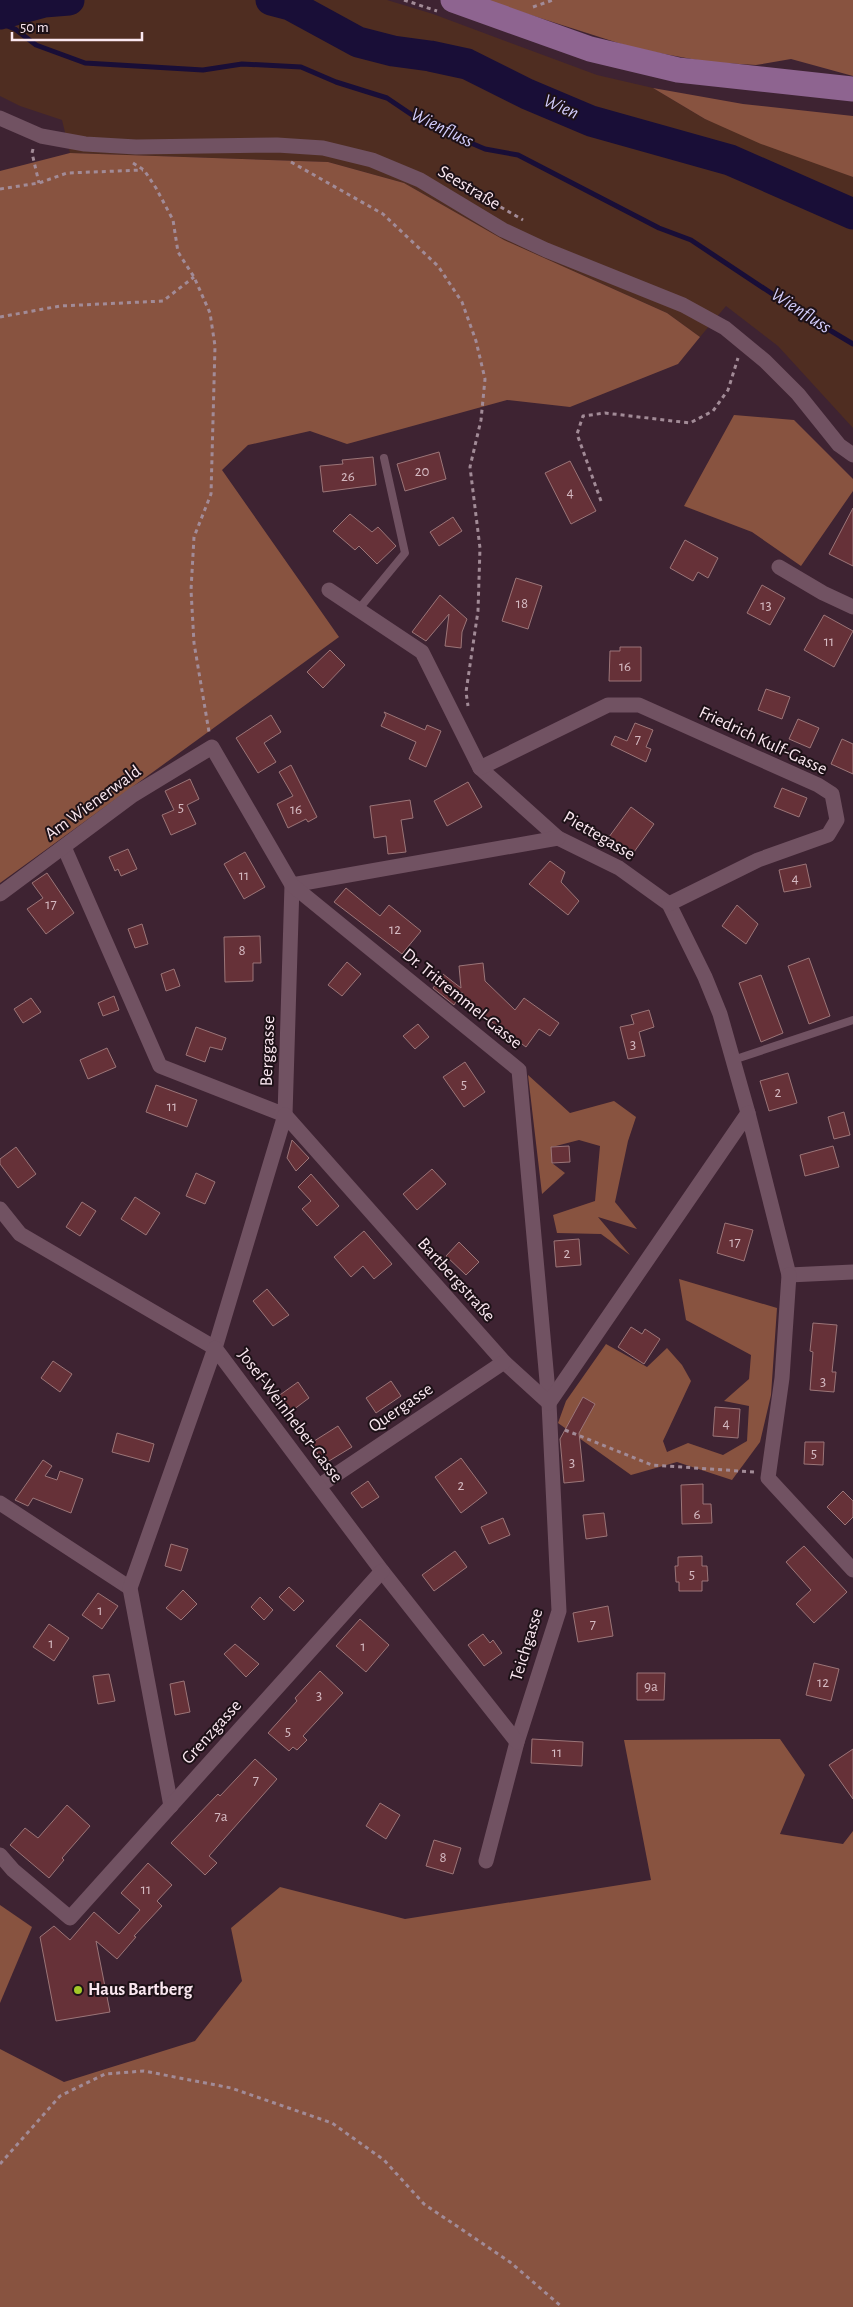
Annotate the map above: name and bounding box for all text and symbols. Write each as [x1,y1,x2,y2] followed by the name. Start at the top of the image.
[12,10,142,42] scale bar
[20,20,49,35] text: 50 m
[541,91,581,123] water label: Wien
[408,105,476,151] water label: Wienfluss
[435,162,503,214] street label: Seestraße
[768,285,834,337] water label: Wienfluss
[415,464,429,479] house number: 20
[341,469,355,484] house number: 26
[566,485,574,500] house number: 4
[516,596,528,611] house number: 18
[760,598,772,613] house number: 13
[824,634,834,649] house number: 11
[619,659,631,674] house number: 16
[696,703,830,779] street label: Friedrich Kulf-Gasse
[635,732,641,747] house number: 7
[42,762,144,844] street label: Am Wienerwald
[178,800,184,815] house number: 5
[290,802,302,817] house number: 16
[560,808,638,864] street label: Piettegasse
[239,868,249,883] house number: 11
[791,871,799,886] house number: 4
[45,897,57,912] house number: 17
[389,922,401,937] house number: 12
[238,943,246,958] house number: 8
[399,945,525,1053] street label: Dr. Tritremmel-Gasse
[258,1015,278,1087] street label: Berggasse
[630,1037,636,1052] house number: 3
[461,1077,467,1092] house number: 5
[775,1085,782,1100] house number: 2
[167,1099,177,1114] house number: 11
[414,1235,498,1325] street label: Bartbergstraße
[729,1235,741,1250] house number: 17
[564,1246,571,1261] house number: 2
[234,1346,346,1486] street label: Josef-Weinheber-Gasse
[820,1374,826,1389] house number: 3
[366,1380,436,1436] street label: Quergasse
[722,1416,730,1431] house number: 4
[811,1446,817,1461] house number: 5
[569,1455,575,1470] house number: 3
[458,1478,465,1493] house number: 2
[693,1507,701,1522] house number: 6
[689,1567,695,1582] house number: 5
[97,1603,103,1618] house number: 1
[507,1606,547,1684] street label: Teichgasse
[590,1617,596,1632] house number: 7
[48,1636,54,1651] house number: 1
[360,1639,366,1654] house number: 1
[817,1675,829,1690] house number: 12
[644,1679,658,1694] house number: 9a
[316,1688,322,1703] house number: 3
[179,1696,245,1768] street label: Grenzgasse
[285,1724,291,1739] house number: 5
[552,1745,562,1760] house number: 11
[253,1773,259,1788] house number: 7
[214,1809,228,1824] house number: 7a
[439,1850,447,1865] house number: 8
[141,1882,151,1897] house number: 11
[88,1981,193,1999] place label: Haus Bartberg
[72,1984,84,1996] marker: Haus Bartberg

